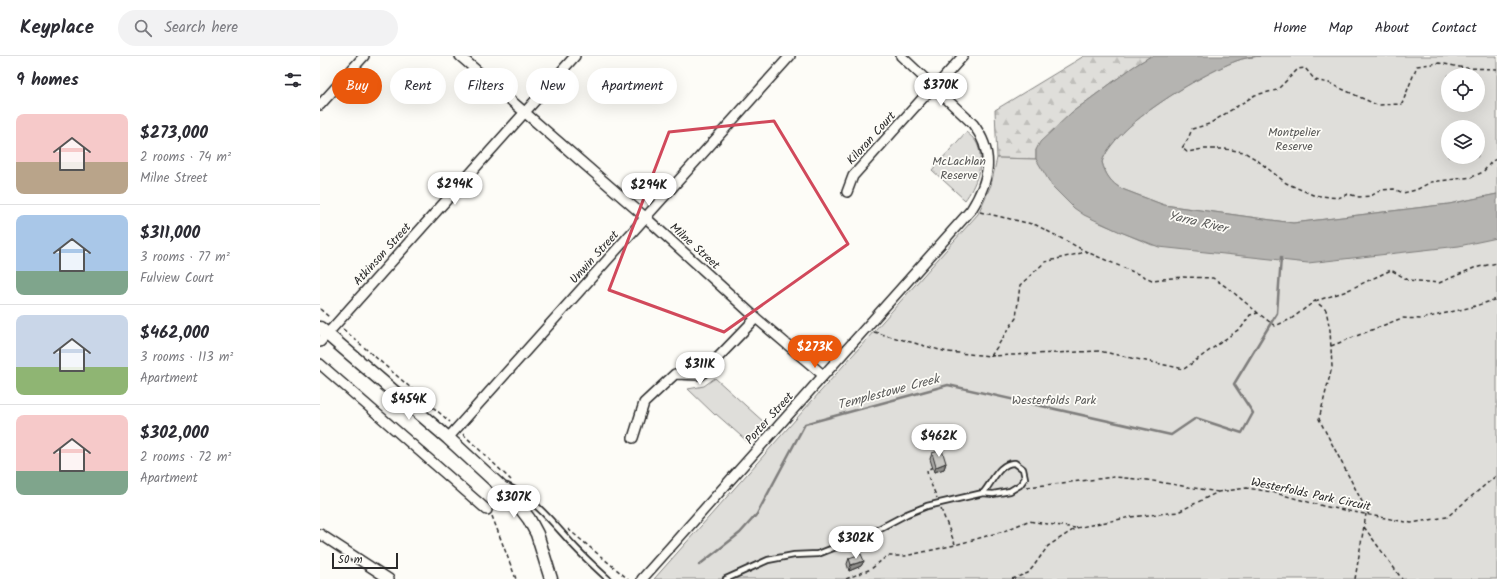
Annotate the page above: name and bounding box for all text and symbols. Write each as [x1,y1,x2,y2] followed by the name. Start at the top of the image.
[118,10,398,46] search box
[20,13,94,43] text: Keyplace
[164,16,238,40] text: Search here
[132,17,154,39] icon: search
[1273,17,1307,39] text: Home
[1329,17,1353,39] text: Map
[1375,17,1409,39] text: About
[1431,17,1477,39] text: Contact
[16,67,79,94] text: 9 homes
[332,68,382,104] chip: Buy
[390,68,446,104] chip: Rent
[454,68,518,104] chip: Filters
[526,68,579,104] chip: New
[587,68,677,104] chip: Apartment
[1441,68,1485,164] map controls
[1441,68,1485,112] button: locate
[282,69,304,91] icon: filters
[913,73,969,107] pin: $370K
[923,75,959,96] text: $370K
[842,107,901,169] street label: Kiloran Court
[140,120,208,147] text: $273,000
[1441,120,1485,164] button: layers
[1268,123,1321,156] park label: Montpelier Reserve
[48,130,96,178] icon: home
[140,147,231,168] text: 2 rooms · 74 m²
[932,152,986,185] park label: McLachlan Reserve
[140,168,208,189] text: Milne Street
[427,172,483,206] pin: $294K
[621,173,677,207] pin: $294K
[437,174,473,195] text: $294K
[631,175,667,196] text: $294K
[1166,206,1232,240] water label: Yarra River
[349,218,416,290] street label: Atkinson Street
[665,218,724,275] street label: Milne Street
[140,220,200,247] text: $311,000
[565,226,624,288] street label: Unwin Street
[48,231,96,279] icon: home
[140,247,230,268] text: 3 rooms · 77 m²
[140,268,214,289] text: Fulview Court
[140,320,209,347] text: $462,000
[48,331,96,379] icon: home
[787,335,843,369] pin: $273K
[797,337,833,358] text: $273K
[140,347,233,368] text: 3 rooms · 113 m²
[672,352,728,386] pin: $311K
[685,354,715,375] text: $311K
[140,368,198,389] text: Apartment
[835,368,943,416] water label: Templestowe Creek
[381,387,437,421] pin: $454K
[741,387,798,449] street label: Porter Street
[391,389,427,410] text: $454K
[1012,391,1097,410] park label: Westerfolds Park
[140,420,209,447] text: $302,000
[911,424,967,458] pin: $462K
[920,426,958,447] text: $462K
[48,431,96,479] icon: home
[140,447,231,468] text: 2 rooms · 72 m²
[140,468,198,489] text: Apartment
[1249,473,1373,517] street label: Westerfolds Park Circuit
[486,485,542,519] pin: $307K
[496,487,532,508] text: $307K
[828,526,884,560] pin: $302K
[838,528,874,549] text: $302K
[332,551,398,570] scale bar
[338,551,363,569] text: 50 m

